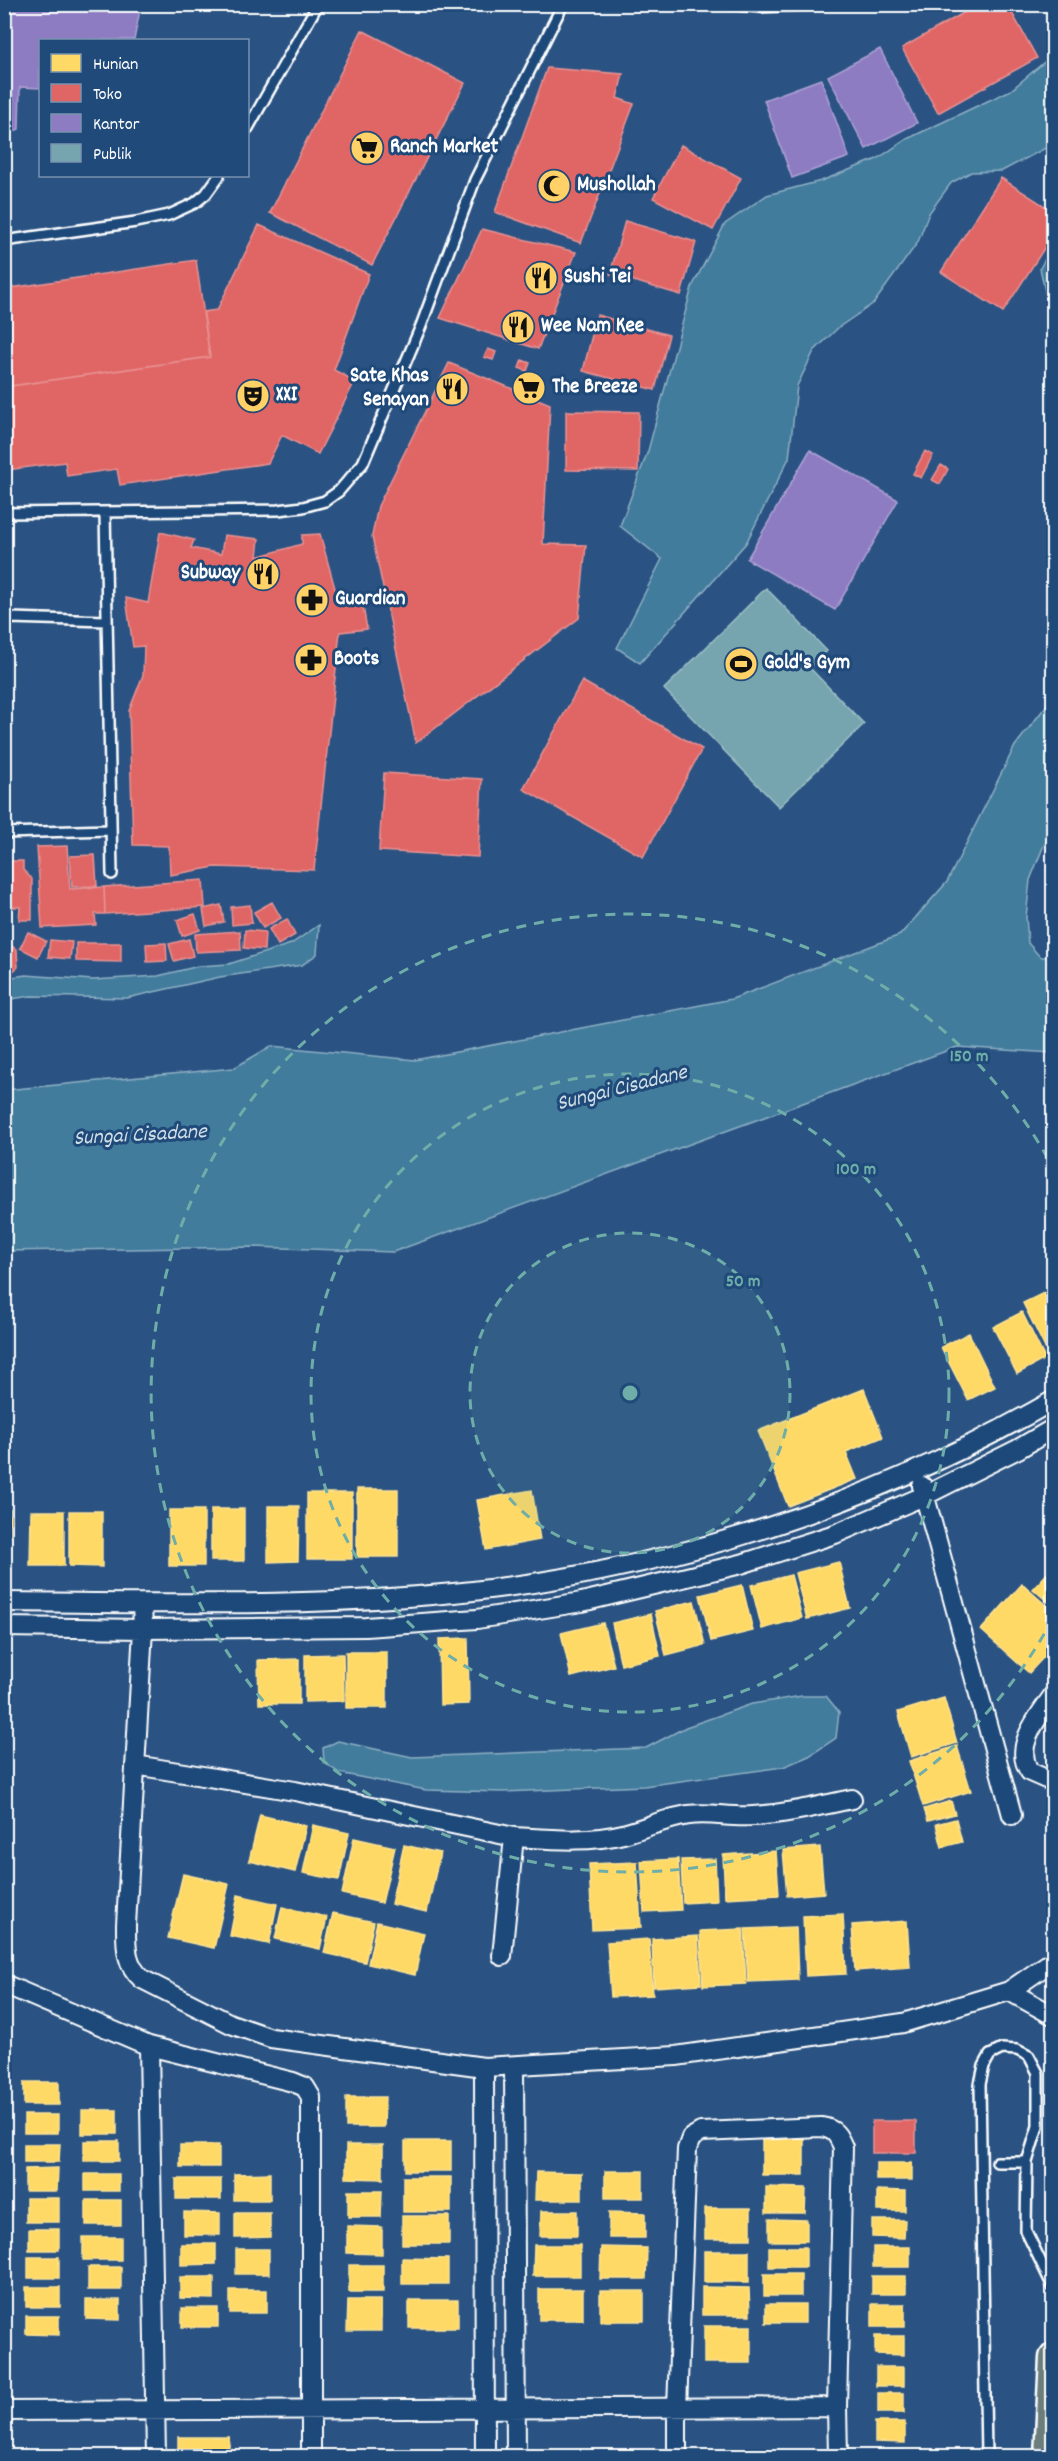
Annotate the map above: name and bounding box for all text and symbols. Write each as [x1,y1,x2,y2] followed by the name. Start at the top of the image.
[39,39,249,177] legend
[93,53,138,78] text: Hunian
[93,83,122,108] text: Toko
[93,113,140,138] text: Kantor
[349,130,385,166] supermarket icon: Ranch Market
[390,133,498,163] place label: Ranch Market
[93,143,132,168] text: Publik
[536,168,572,204] mosque icon: Mushollah
[577,171,656,201] place label: Mushollah
[523,260,559,296] restaurant icon: Sushi Tei
[564,263,631,293] place label: Sushi Tei
[500,309,536,345] restaurant icon: Wee Nam Kee
[541,312,644,342] place label: Wee Nam Kee
[350,362,429,416] place label: Sate Khas Senayan
[511,370,547,406] supermarket icon: The Breeze
[434,371,470,407] restaurant icon: Sate Khas Senayan
[552,373,638,403] place label: The Breeze
[235,378,271,414] theatre icon: XXI
[276,381,298,411] place label: XXI
[245,556,281,592] restaurant icon: Subway
[181,559,241,589] place label: Subway
[294,582,330,618] pharmacy icon: Guardian
[335,585,406,615] place label: Guardian
[293,642,329,678] pharmacy icon: Boots
[334,645,379,675] place label: Boots
[723,646,759,682] sports icon: Gold's Gym
[764,649,850,679] place label: Gold's Gym
[950,1045,988,1070] text: 150 m
[554,1058,692,1120] water label: Sungai Cisadane
[73,1117,209,1155] water label: Sungai Cisadane
[836,1158,876,1183] text: 100 m
[726,1270,760,1295] text: 50 m
[620,1383,640,1403] centre of rings

